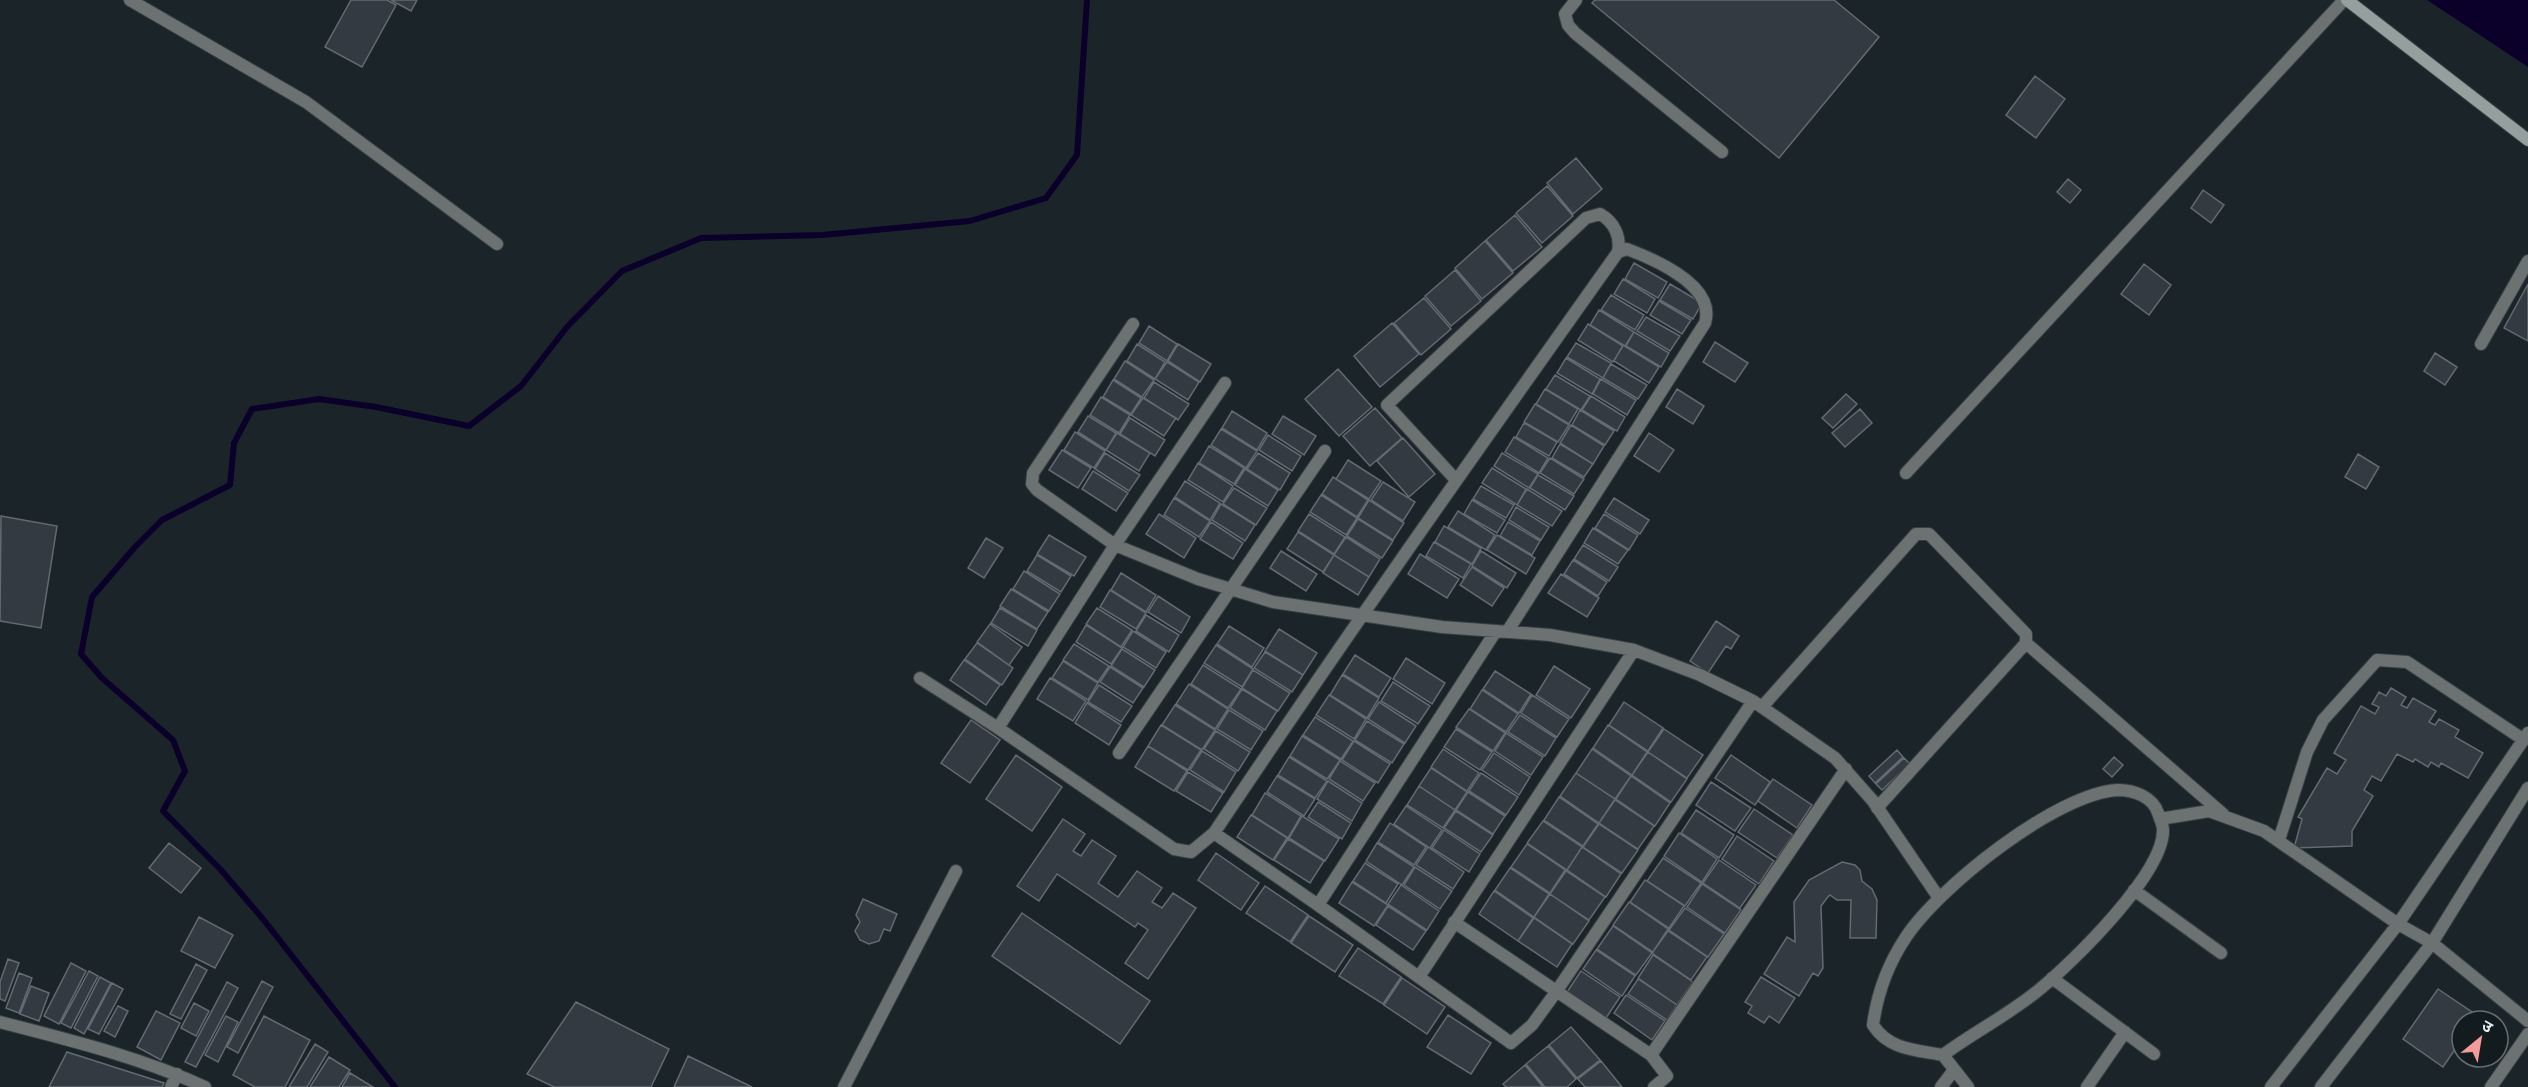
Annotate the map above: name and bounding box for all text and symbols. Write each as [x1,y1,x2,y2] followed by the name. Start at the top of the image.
[2450,1009,2510,1069] north arrow
[2478,1014,2498,1038] text: उ

